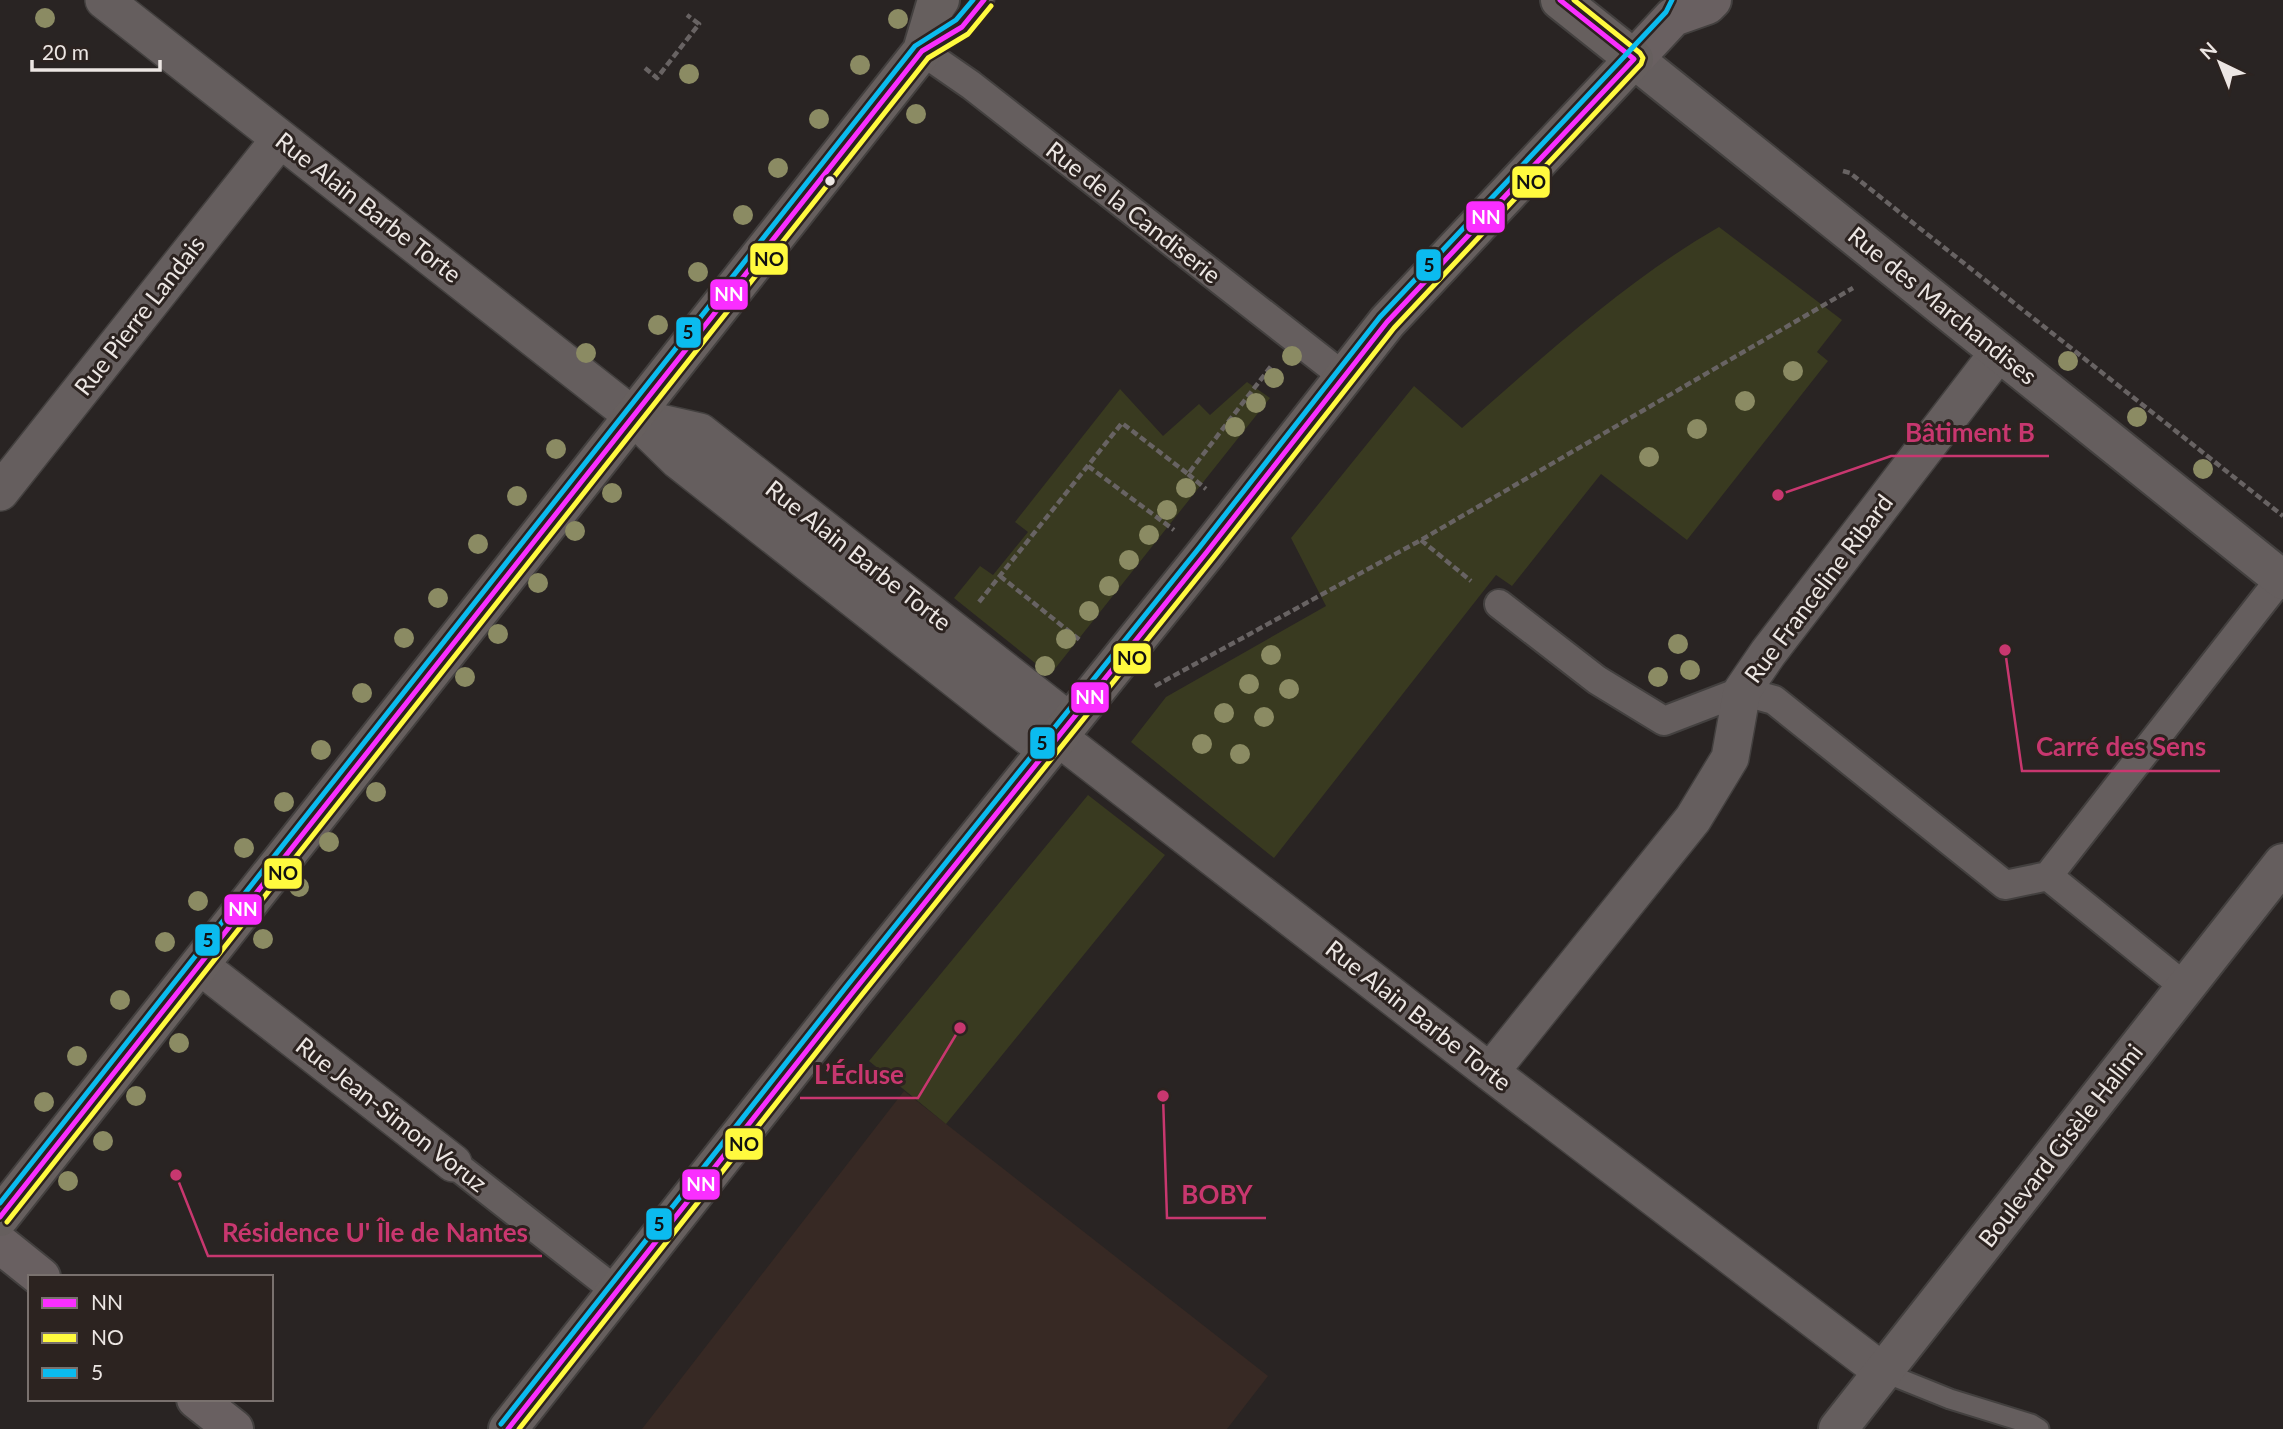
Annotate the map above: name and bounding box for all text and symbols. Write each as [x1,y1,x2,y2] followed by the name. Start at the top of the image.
[32,28,159,72] scale bar
[2185,28,2255,98] north arrow
[2195,37,2221,64] text: N
[42,39,89,64] text: 20 m
[270,125,467,288] street label: Rue Alain Barbe Torte
[1041,135,1227,289] street label: Rue de la Candiserie
[1511,165,1551,199] line badge: NO
[1516,170,1546,193] text: NO
[823,174,837,188] unlabelled marker
[1465,200,1506,234] line badge: NN
[1471,205,1501,228] text: NN
[1843,220,2043,390] street label: Rue des Marchandises
[68,230,210,401] street label: Rue Pierre Landais
[749,242,789,276] line badge: NO
[754,247,784,270] text: NO
[1415,248,1442,282] line badge: 5
[1423,253,1435,276] text: 5
[709,278,749,311] line badge: NN
[714,282,744,305] text: NN
[675,316,702,349] line badge: 5
[682,320,694,343] text: 5
[1891,409,2049,456] callout: Bâtiment B
[1905,416,2035,448] text: Bâtiment B
[760,473,957,636] street label: Rue Alain Barbe Torte
[1737,488,1898,688] street label: Rue Franceline Ribard
[1112,642,1152,675] line badge: NO
[1117,646,1147,669] text: NO
[1070,681,1110,714] line badge: NN
[1075,685,1105,708] text: NN
[2022,724,2220,771] callout: Carré des Sens
[1029,726,1056,760] line badge: 5
[2036,730,2206,762] text: Carré des Sens
[1036,731,1048,754] text: 5
[263,857,303,890] line badge: NO
[268,861,298,884] text: NO
[223,893,263,926] line badge: NN
[228,897,258,920] text: NN
[194,923,221,957] line badge: 5
[202,928,214,951] text: 5
[1320,933,1517,1096] street label: Rue Alain Barbe Torte
[291,1030,493,1197] street label: Rue Jean-Simon Voruz
[1971,1038,2148,1252] street label: Boulevard Gisèle Halimi
[800,1051,918,1098] callout: L’Écluse
[814,1058,904,1090] text: L’Écluse
[724,1127,764,1161] line badge: NO
[729,1132,759,1155] text: NO
[681,1168,721,1201] line badge: NN
[1167,1171,1266,1218] callout: BOBY
[686,1172,716,1195] text: NN
[1181,1178,1254,1210] text: BOBY
[645,1207,673,1241] line badge: 5
[208,1209,542,1256] callout: Résidence U' Île de Nantes
[653,1212,665,1235] text: 5
[222,1216,528,1248] text: Résidence U' Île de Nantes
[28,1275,273,1401] legend
[91,1289,123,1314] text: NN
[91,1324,124,1349] text: NO
[91,1359,103,1384] text: 5

